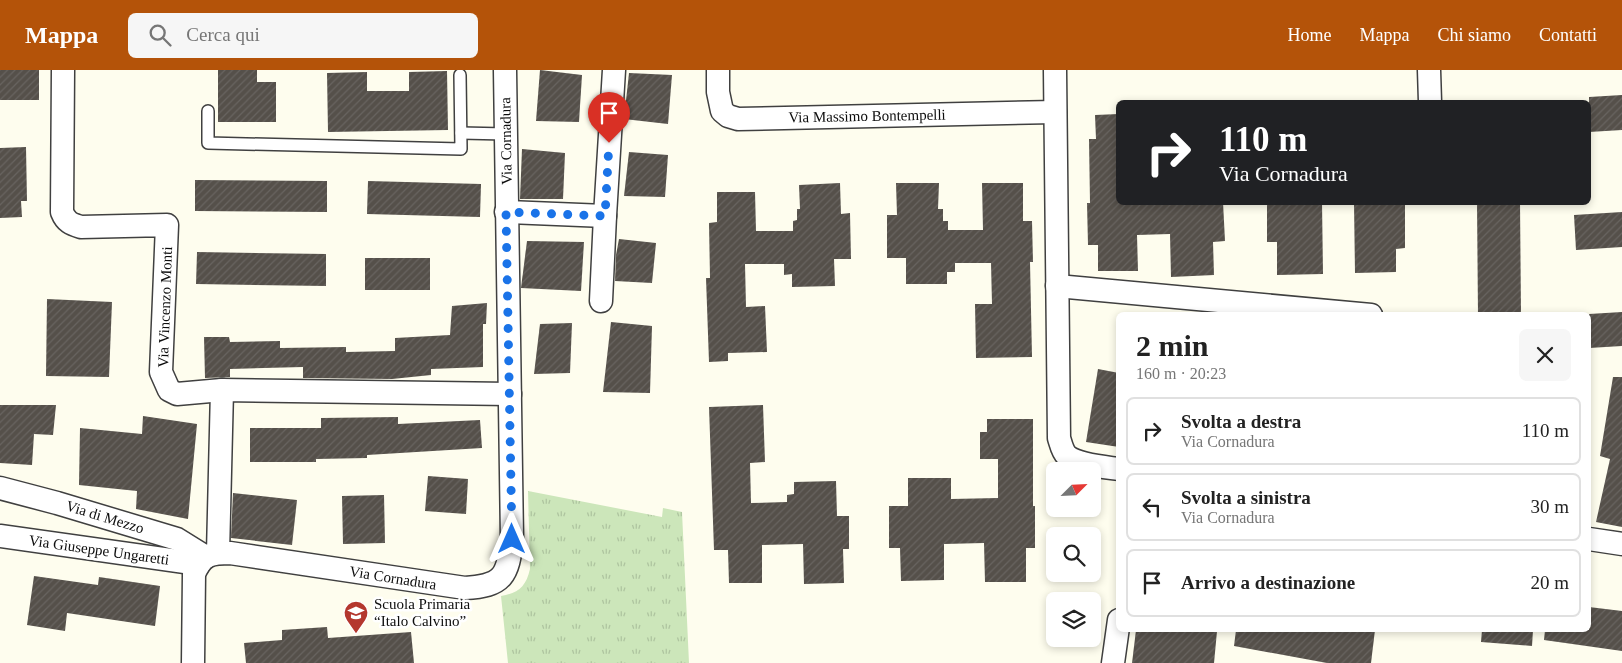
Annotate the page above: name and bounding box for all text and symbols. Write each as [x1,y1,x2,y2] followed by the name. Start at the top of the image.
[128,13,478,58] search box
[146,21,174,49] icon: search
[25,22,98,48] text: Mappa
[186,24,260,45] text: Cerca qui
[1288,25,1332,45] text: Home
[1360,25,1409,45] text: Mappa
[1437,25,1511,45] text: Chi siamo
[1539,25,1597,45] text: Contatti
[588,92,630,143] pin
[497,97,515,185] street label: Via Cornadura
[595,99,623,127] icon: arrive
[788,107,946,125] street label: Via Massimo Bontempelli
[1136,120,1201,185] icon: right
[1219,120,1307,159] text: 110 m
[1219,161,1348,186] text: Via Cornadura
[155,246,175,368] street label: Via Vincenzo Monti
[1136,329,1209,362] text: 2 min
[1519,329,1571,381] button: close
[1136,365,1226,382] text: 160 m · 20:23
[1181,411,1301,432] text: Svolta a destra
[1138,417,1166,445] icon: right
[1522,420,1569,441] text: 110 m
[1181,433,1275,450] text: Via Cornadura
[1046,462,1101,518] north arrow
[1046,462,1101,647] map controls
[1181,487,1311,508] text: Svolta a sinistra
[1138,493,1166,521] icon: left
[1530,496,1569,517] text: 30 m
[64,498,146,536] street label: Via di Mezzo
[1181,509,1275,526] text: Via Cornadura
[485,512,537,564] position arrow
[1046,527,1101,582] button: search
[28,532,170,568] street label: Via Giuseppe Ungaretti
[348,563,438,593] street label: Via Cornadura
[1138,569,1166,597] icon: arrive
[1181,572,1355,593] text: Arrivo a destinazione
[1530,572,1569,593] text: 20 m
[1046,592,1101,647] button: layers
[374,596,471,629] place label: Scuola Primaria “Italo Calvino”
[343,600,369,634] school or university icon: Scuola Primaria “Italo Calvino”

